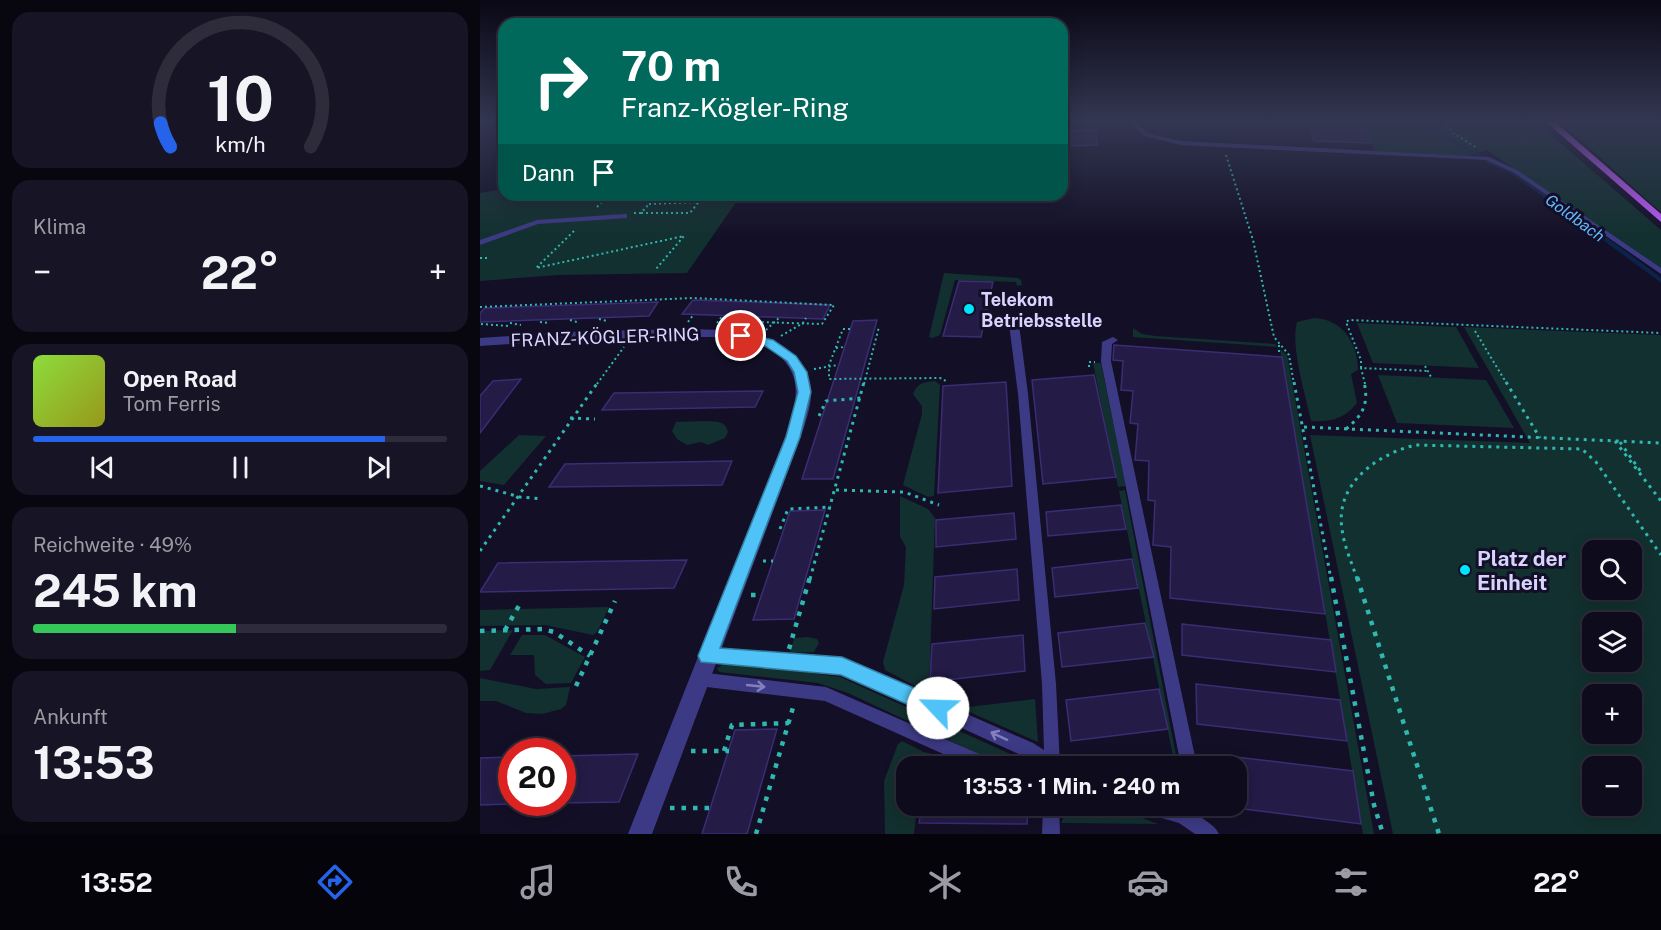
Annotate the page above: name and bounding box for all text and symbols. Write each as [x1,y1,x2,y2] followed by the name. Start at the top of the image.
[621,41,721,90] text: 70 m
[522,42,600,120] icon: right
[207,62,273,135] text: 10
[621,91,849,123] text: Franz-Kögler-Ring
[215,132,265,157] text: km/h
[587,156,620,189] icon: arrive
[522,160,575,186] text: Dann
[1542,190,1608,246] water label: Goldbach
[33,215,86,239] text: Klima
[201,246,279,299] text: 22°
[33,253,51,291] text: −
[429,253,447,291] text: +
[981,289,1102,331] place label: Telekom Betriebsstelle
[962,302,976,316] marker: Telekom Betriebsstelle
[715,310,766,361] pin
[724,319,757,352] icon: arrive
[510,322,700,351] street label: FRANZ-KÖGLER-RING
[123,366,237,392] text: Open Road
[123,392,221,416] text: Tom Ferris
[86,451,119,484] icon: previous
[224,451,257,484] icon: pause
[362,451,395,484] icon: next
[33,533,192,557] text: Reichweite · 49%
[1582,540,1642,816] map controls
[1582,540,1642,600] button: search
[1477,546,1567,595] place label: Platz der Einheit
[1458,563,1472,577] marker: Platz der Einheit
[33,564,197,617] text: 245 km
[1582,612,1642,672] button: layers
[906,676,970,740] position arrow
[746,681,766,692] one-way arrow
[1582,684,1642,744] button: +
[33,705,108,729] text: Ankunft
[991,730,1009,741] one-way arrow
[33,736,155,789] text: 13:53
[498,738,576,816] speed limit sign: 20
[1582,756,1642,816] button: −
[963,773,1180,799] text: 13:53 · 1 Min. · 240 m
[314,861,356,903] icon: directions
[517,861,559,903] icon: music
[720,861,762,903] icon: phone
[924,861,966,903] icon: climate
[1127,861,1169,903] icon: car
[1330,861,1372,903] icon: filters
[81,866,153,898] text: 13:52
[1533,866,1580,898] text: 22°

